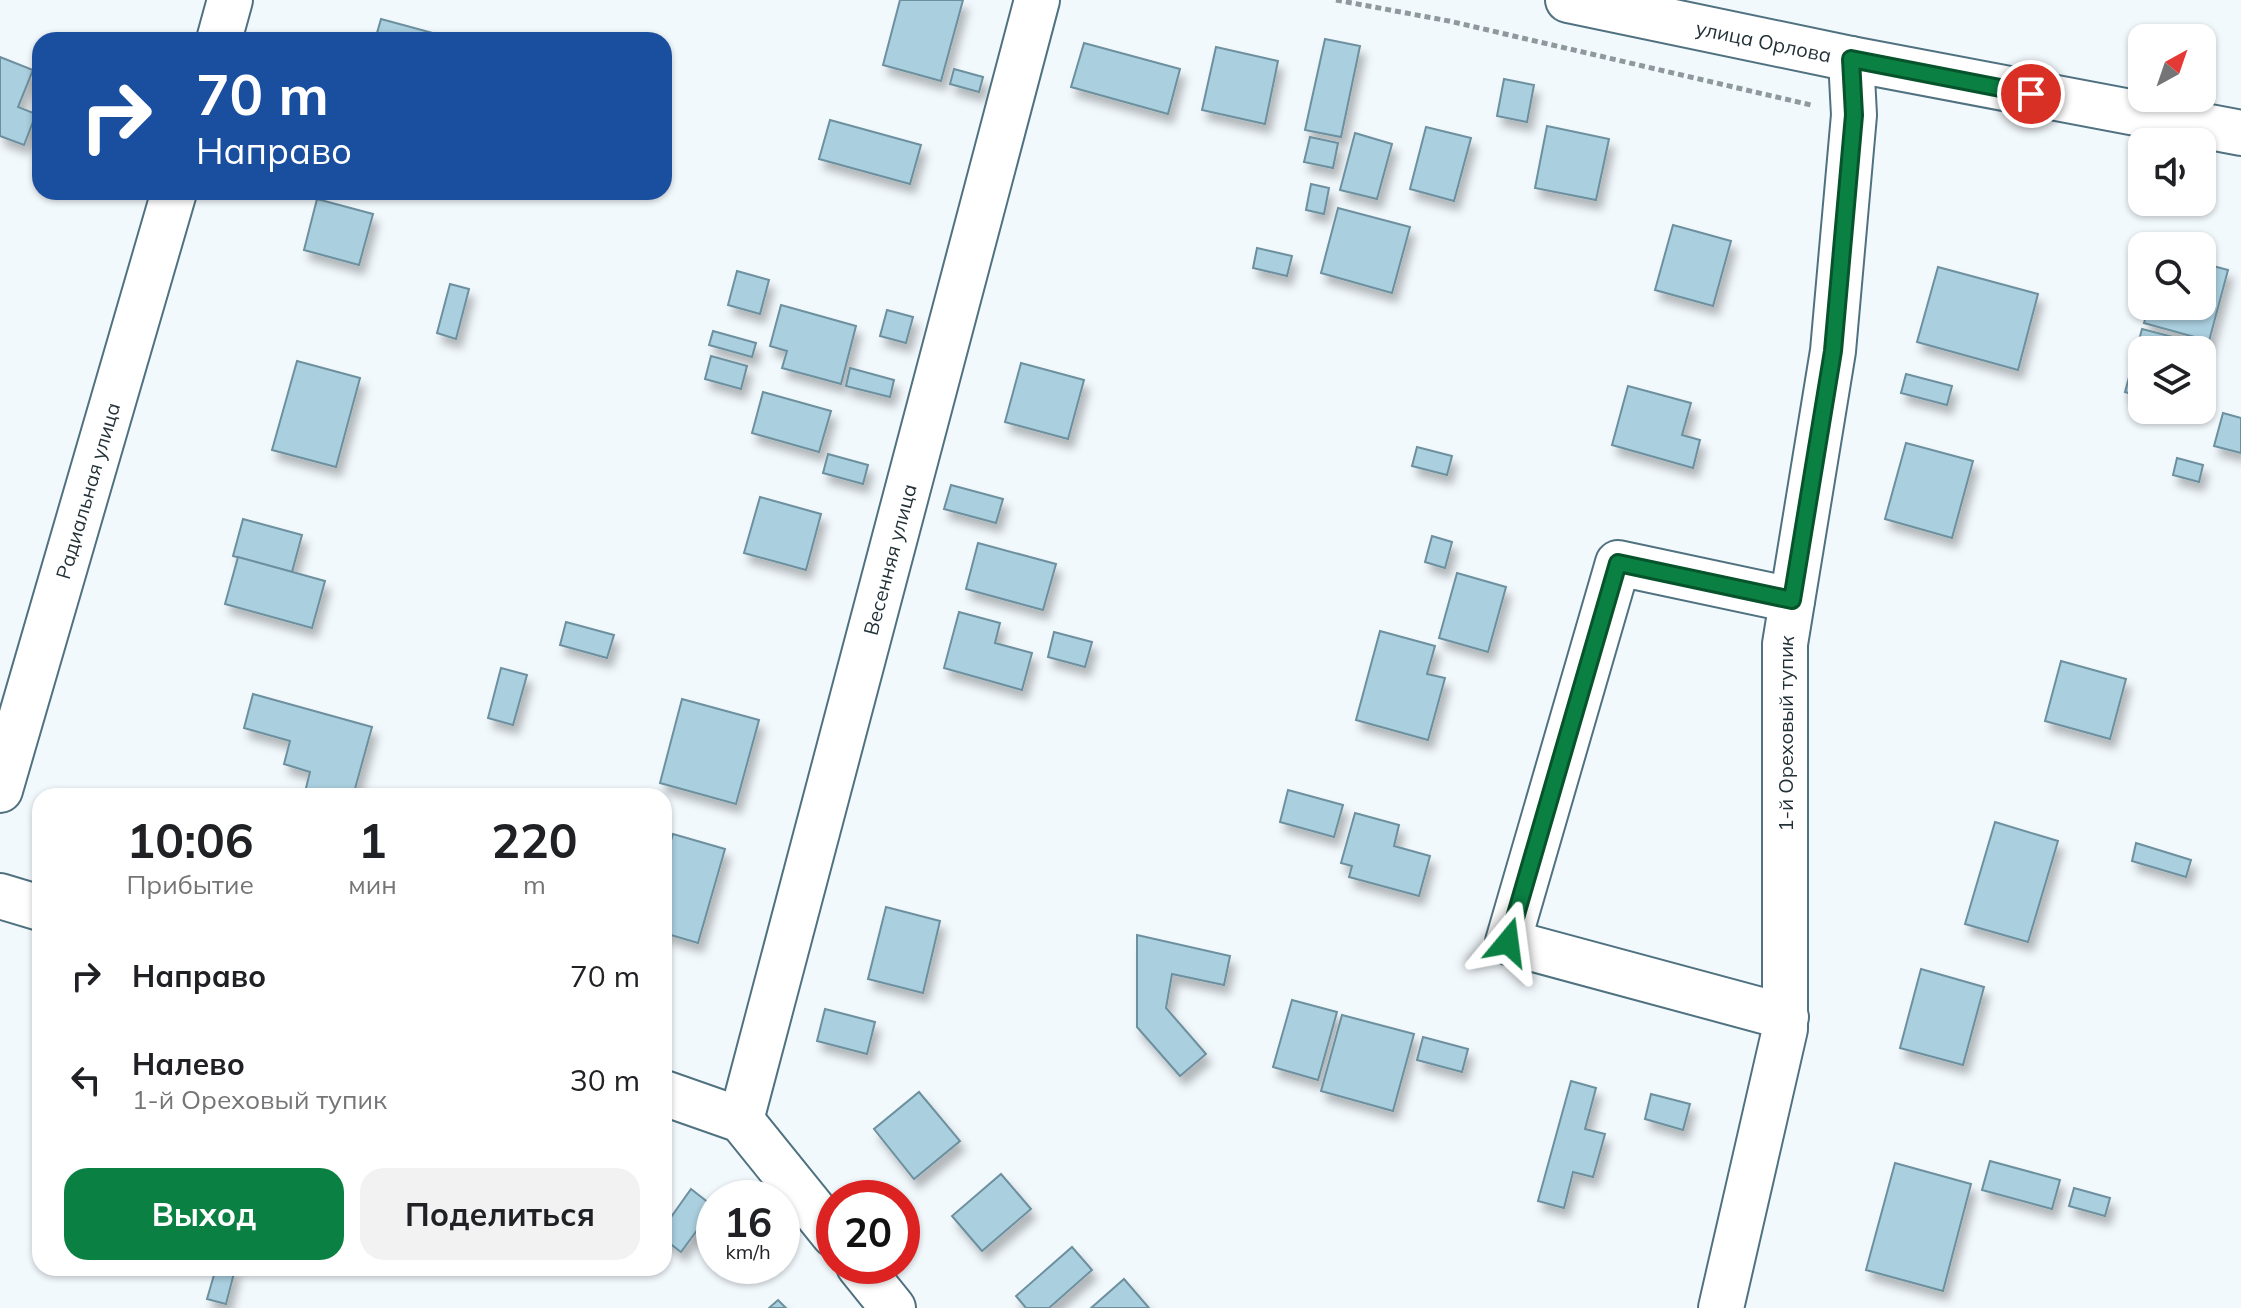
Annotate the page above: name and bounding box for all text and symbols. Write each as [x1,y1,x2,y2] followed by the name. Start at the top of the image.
[1694,15,1834,67] street label: улица Орлова
[2128,24,2216,112] north arrow
[2128,24,2216,424] map controls
[196,59,329,129] text: 70 m
[1997,60,2065,128] pin
[64,64,168,168] icon: right
[2009,72,2053,116] icon: arrive
[196,128,352,173] text: Направо
[2128,128,2216,216] button: sound
[2128,232,2216,320] button: search
[2128,336,2216,424] button: layers
[50,399,125,582] street label: Радиальная улица
[857,481,921,638] street label: Весенняя улица
[1772,633,1799,831] street label: 1-й Ореховый тупик
[127,810,254,870] text: 10:06
[358,810,387,870] text: 1
[491,810,578,870] text: 220
[126,868,254,901] text: Прибытие
[348,868,397,901] text: мин
[523,868,546,901] text: m
[1466,900,1550,984] position arrow
[64,954,108,998] icon: right
[132,957,266,995] text: Направо
[570,957,640,995] text: 70 m
[132,1045,245,1083] text: Налево
[64,1058,108,1102] icon: left
[570,1061,640,1099] text: 30 m
[132,1083,387,1116] text: 1-й Ореховый тупик
[64,1168,344,1260] button: Выход
[360,1168,640,1260] button: Поделиться
[816,1180,920,1284] speed limit sign: 20
[724,1197,772,1247] text: 16
[725,1239,771,1264] text: km/h

